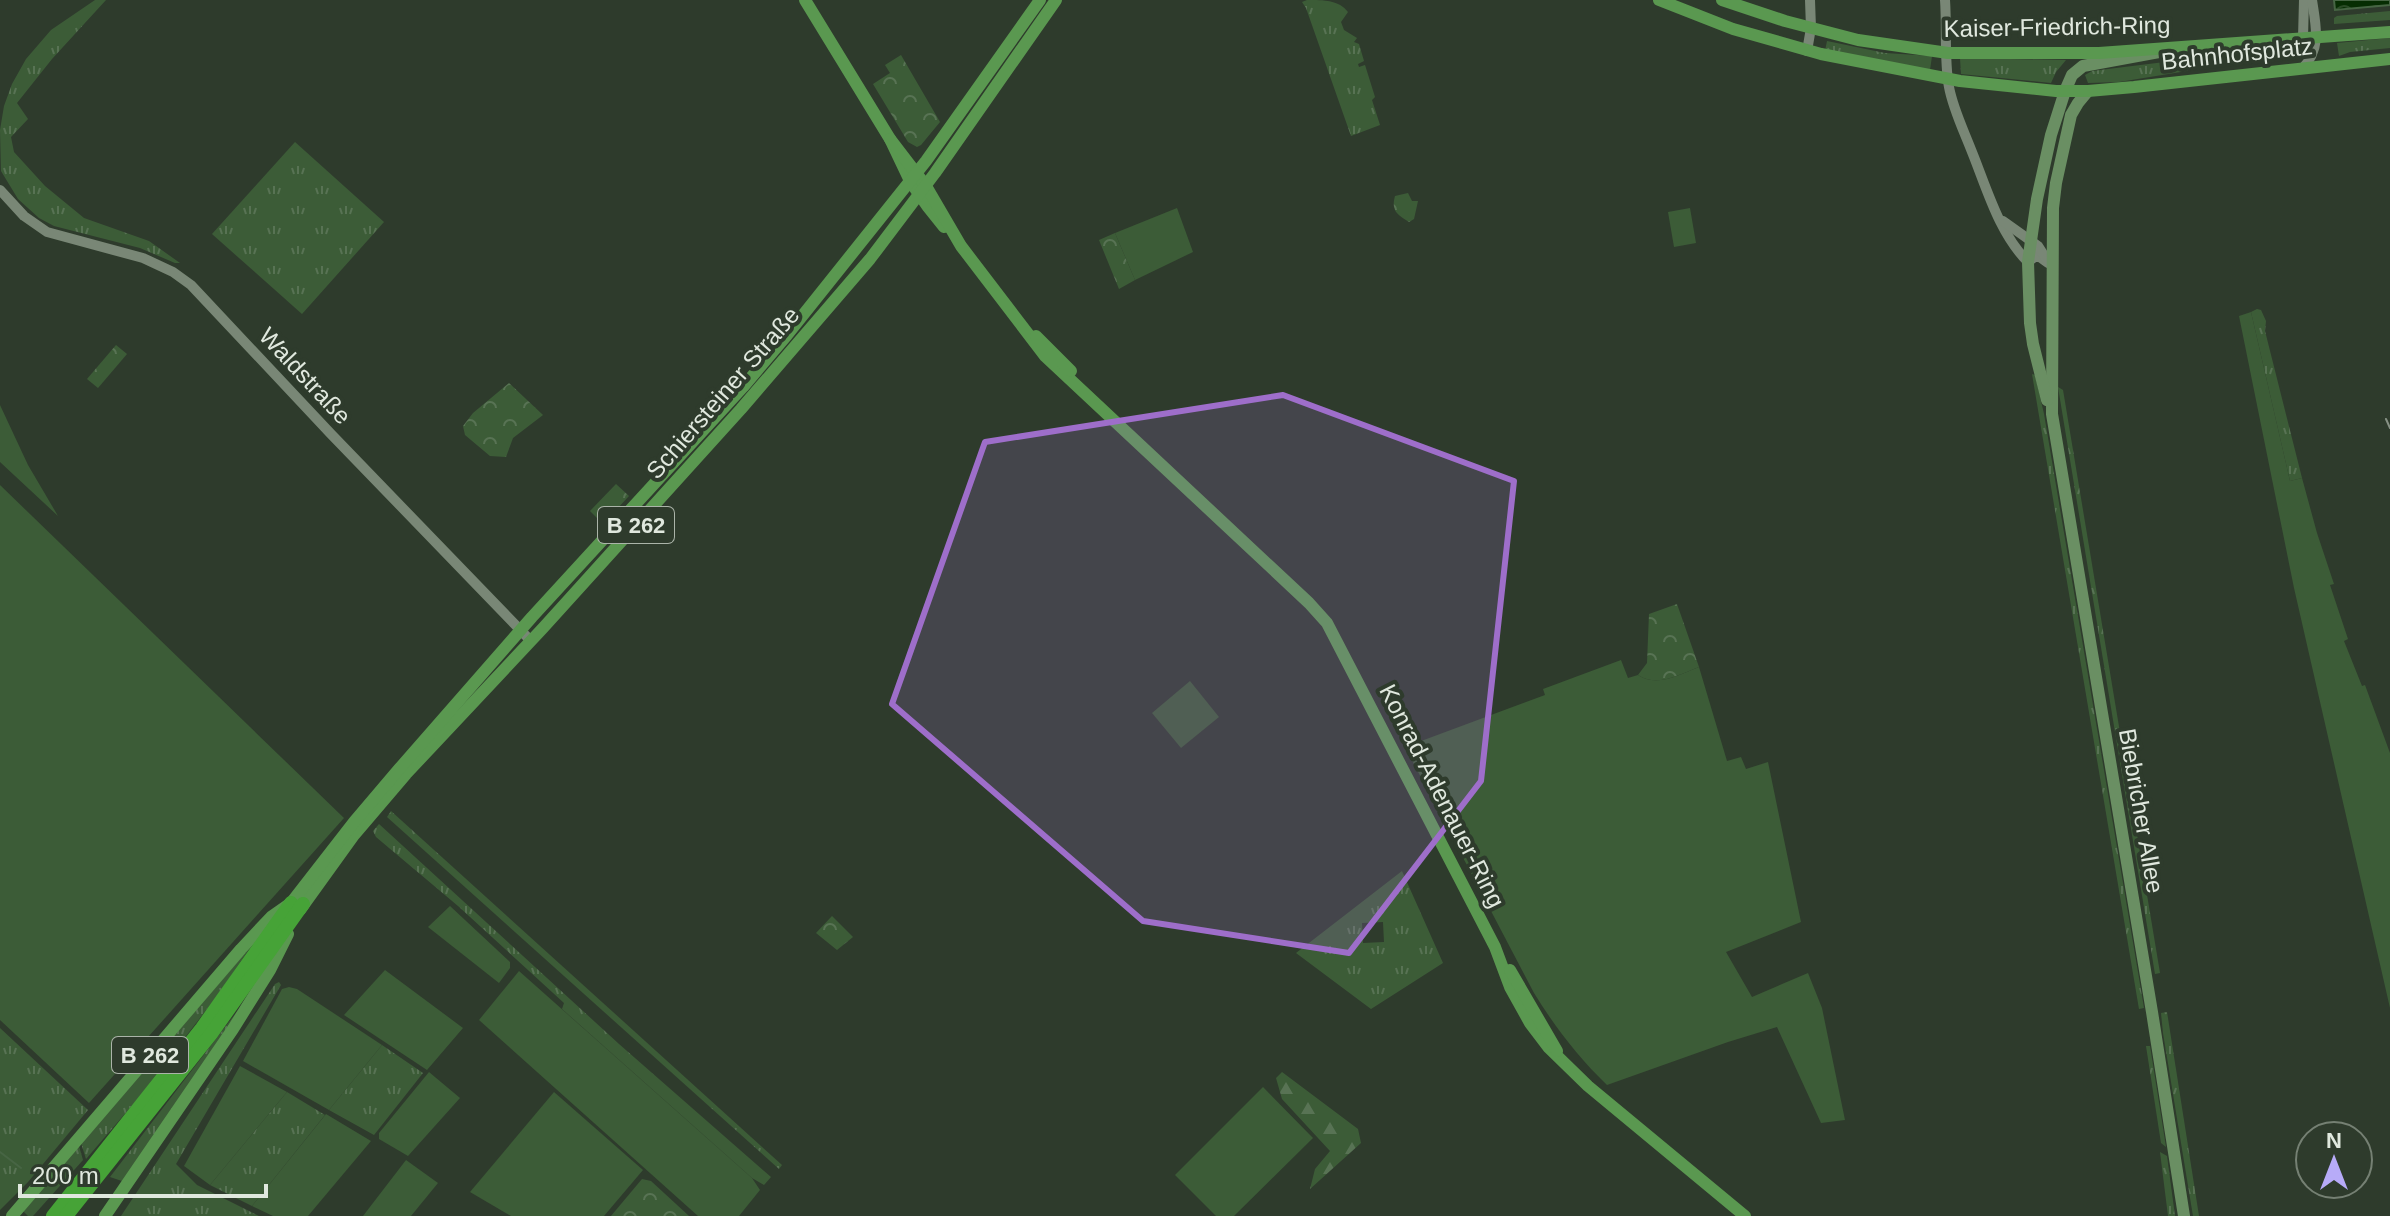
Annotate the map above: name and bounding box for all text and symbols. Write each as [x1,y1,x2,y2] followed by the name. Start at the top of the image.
[1943,11,2171,42] street label: Kaiser-Friedrich-Ring
[2160,32,2314,75] street label: Bahnhofsplatz
[641,301,805,484] street label: Schiersteiner Straße
[254,322,357,429] street label: Waldstraße
[598,507,674,543] road number: B 262
[1374,680,1511,912] street label: Konrad-Adenauer-Ring
[2114,726,2169,895] street label: Biebricher Allee
[112,1037,188,1073] road number: B 262
[2294,1120,2374,1200] north arrow
[2326,1128,2342,1153] text: N
[20,1148,266,1198] scale bar
[32,1162,99,1189] text: 200 m

